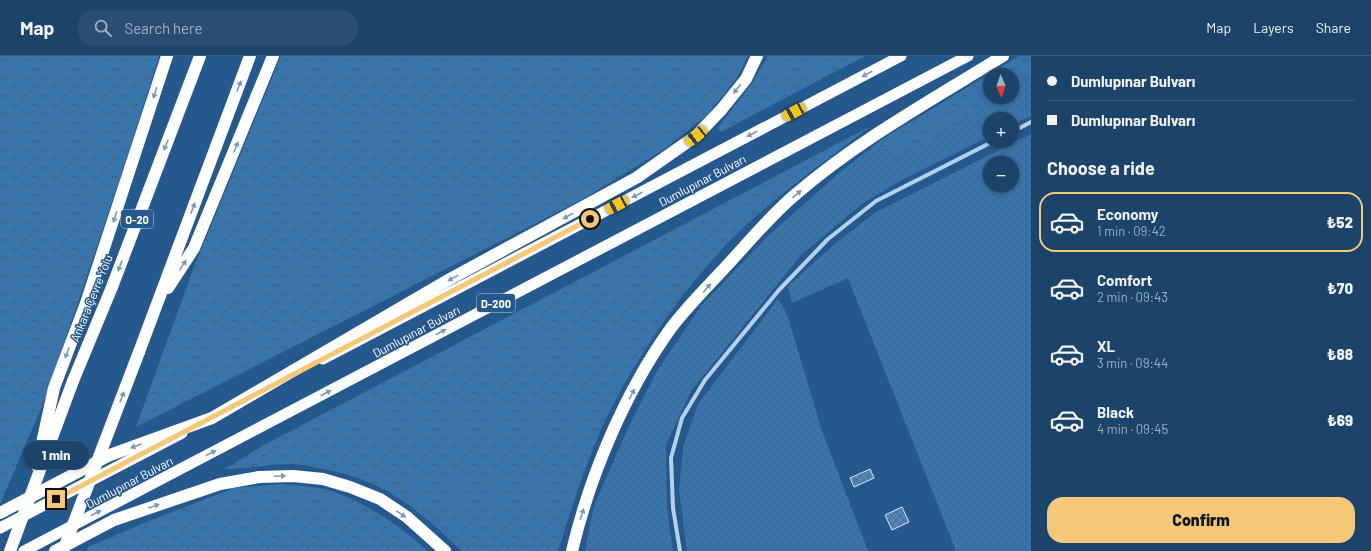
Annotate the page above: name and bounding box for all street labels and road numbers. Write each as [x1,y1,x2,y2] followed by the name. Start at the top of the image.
[656,151,748,209] street label: Dumlupınar Bulvarı
[121,210,153,228] road number: O-20
[67,252,115,344] street label: Ankara Çevre Yolu
[477,294,515,312] road number: D-200
[370,302,462,360] street label: Dumlupınar Bulvarı
[83,453,175,511] street label: Dumlupınar Bulvarı

